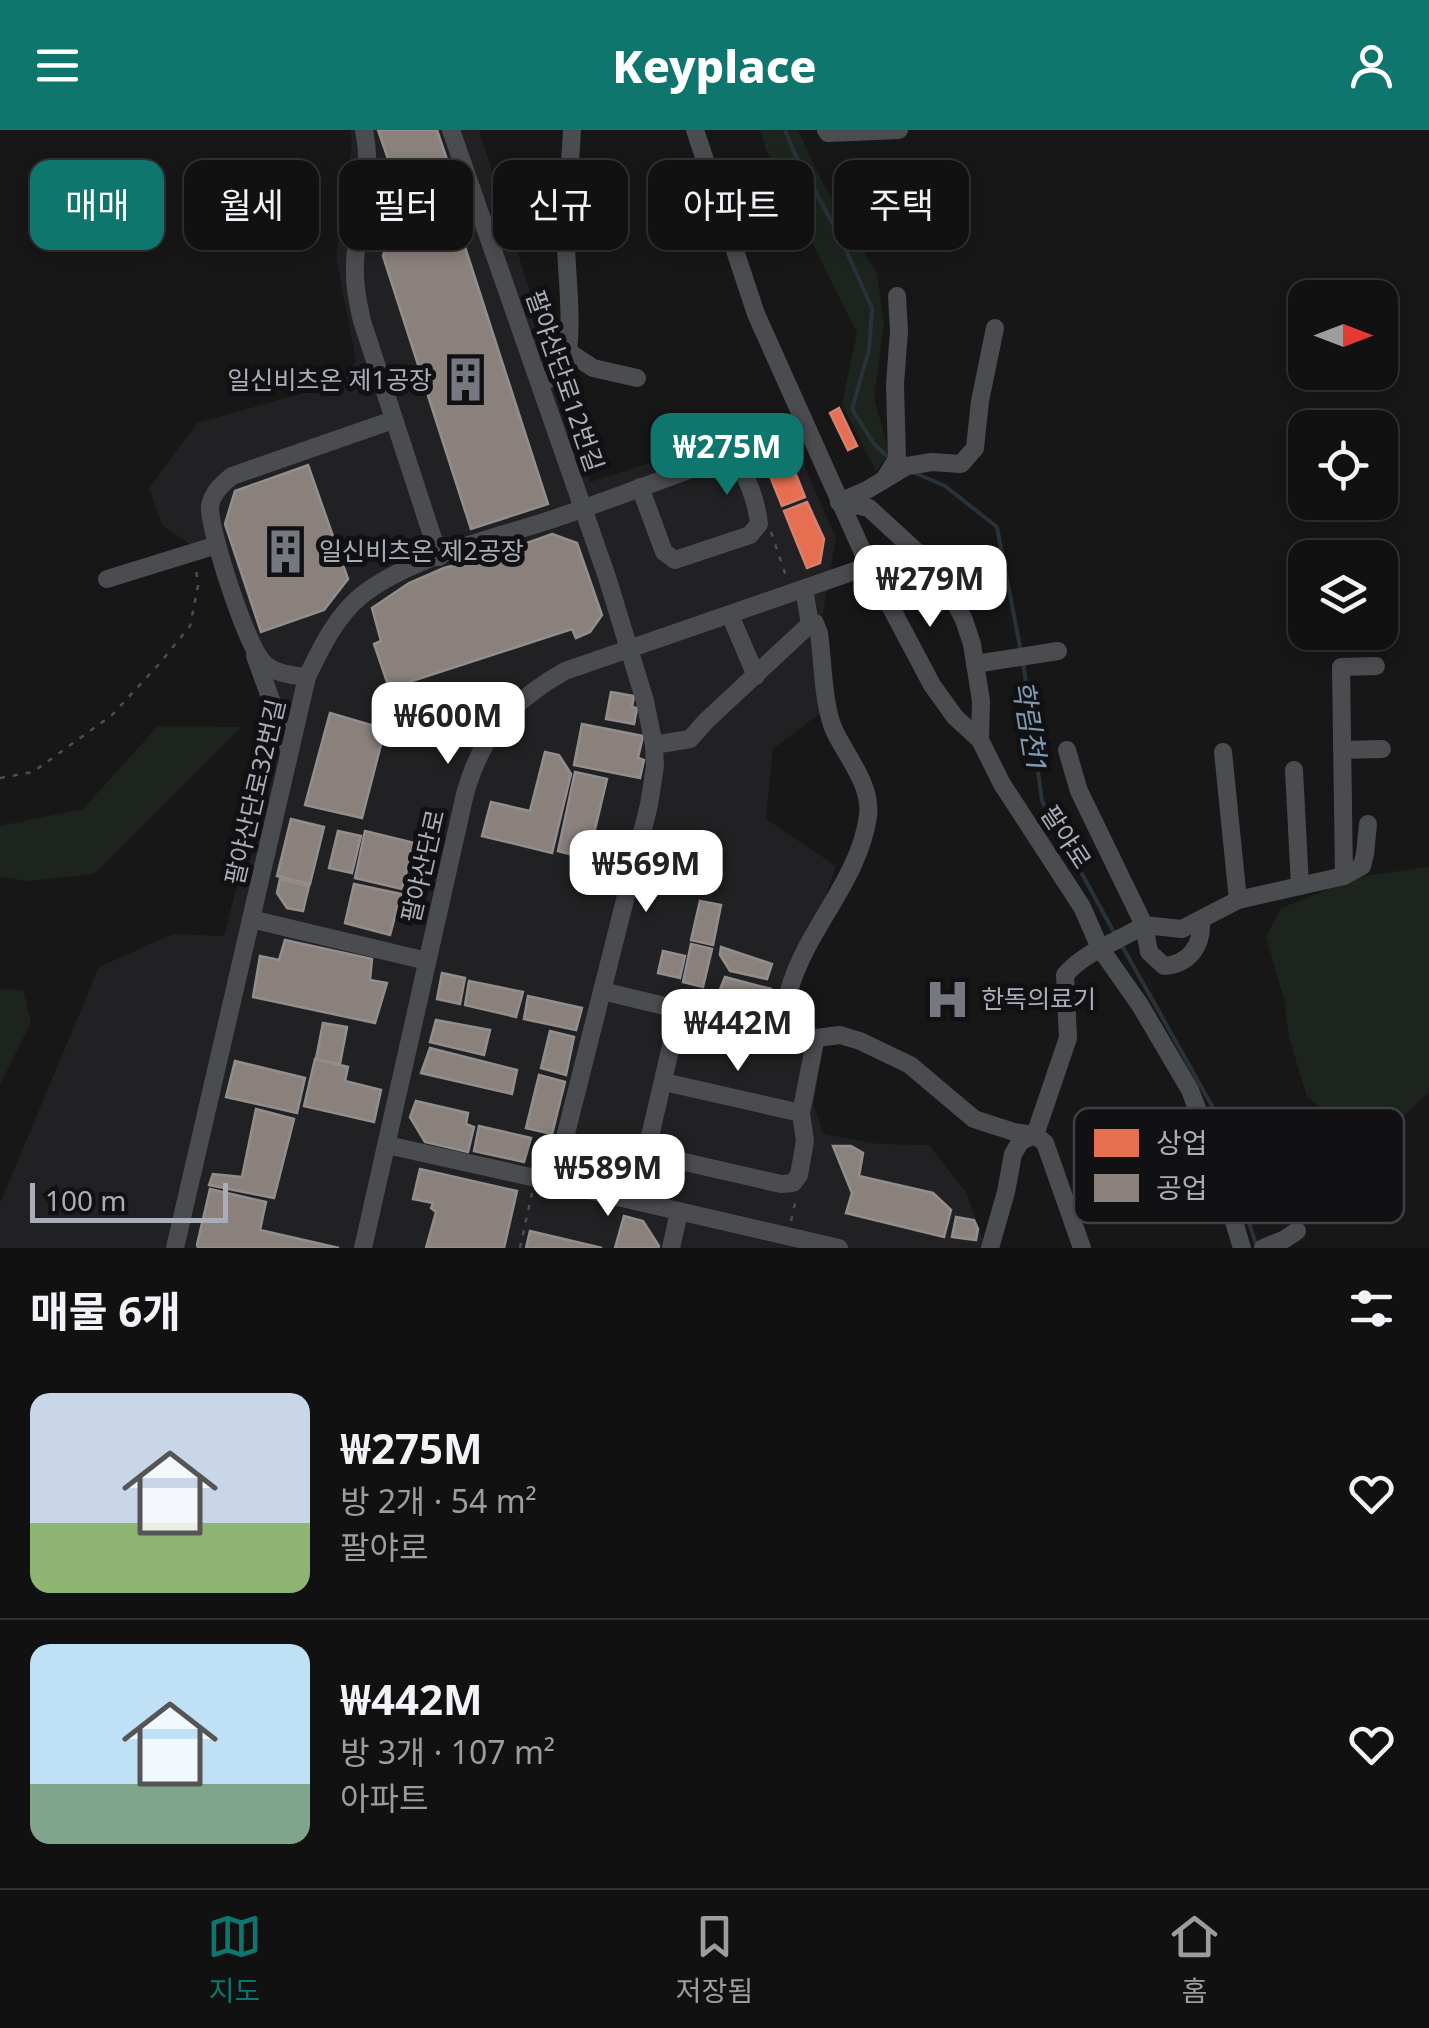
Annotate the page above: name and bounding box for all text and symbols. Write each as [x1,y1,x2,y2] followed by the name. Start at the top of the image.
[612,35,817,96] text: Keyplace
[30,38,85,93] icon: menu
[1344,38,1399,93] icon: person
[30,160,164,250] chip: 매매
[184,160,319,250] chip: 월세
[339,160,473,250] chip: 필터
[493,160,628,250] chip: 신규
[648,160,814,250] chip: 아파트
[834,160,969,250] chip: 주택
[1288,280,1398,390] north arrow
[1288,280,1398,650] map controls
[519,286,613,476] street label: 팔야산단로12번길
[441,356,489,404] building icon: 일신비츠온 제1공장
[227,362,432,396] place label: 일신비츠온 제1공장
[1288,410,1398,520] button: locate
[657,413,797,498] pin: ₩275M
[673,424,781,467] text: ₩275M
[262,527,310,575] building icon: 일신비츠온 제2공장
[319,533,524,567] place label: 일신비츠온 제2공장
[1288,540,1398,650] button: layers
[860,545,1000,630] pin: ₩279M
[876,556,984,599] text: ₩279M
[1005,677,1057,775] water label: 학림천1
[378,682,518,767] pin: ₩600M
[394,693,502,736] text: ₩600M
[216,696,292,888] street label: 팔야산단로32번길
[1034,798,1100,875] street label: 팔야로
[393,806,452,926] street label: 팔야산단로
[576,830,716,915] pin: ₩569M
[592,841,700,884] text: ₩569M
[924,975,972,1023] hospital icon: 한독의료기
[981,981,1096,1015] place label: 한독의료기
[668,989,808,1074] pin: ₩442M
[684,1000,792,1043] text: ₩442M
[1074,1108,1404,1223] legend
[1156,1123,1208,1161] text: 상업
[538,1134,678,1219] pin: ₩589M
[554,1145,662,1188] text: ₩589M
[1156,1168,1208,1206] text: 공업
[30,1178,228,1222] scale bar
[45,1181,127,1219] text: 100 m
[1344,1281,1399,1336] icon: filters
[30,1282,181,1339] text: 매물 6개
[340,1419,483,1476] text: ₩275M
[110,1433,230,1553] icon: home
[1344,1466,1399,1521] icon: heart
[340,1479,537,1522] text: 방 2개 · 54 m²
[340,1525,428,1568] text: 팔야로
[340,1670,483,1727] text: ₩442M
[110,1684,230,1804] icon: home
[1344,1717,1399,1772] icon: heart
[340,1730,555,1773] text: 방 3개 · 107 m²
[340,1776,428,1819] text: 아파트
[207,1909,262,2009] tab: 지도
[676,1909,753,2009] tab: 저장됨
[1167,1909,1222,2009] tab: 홈

